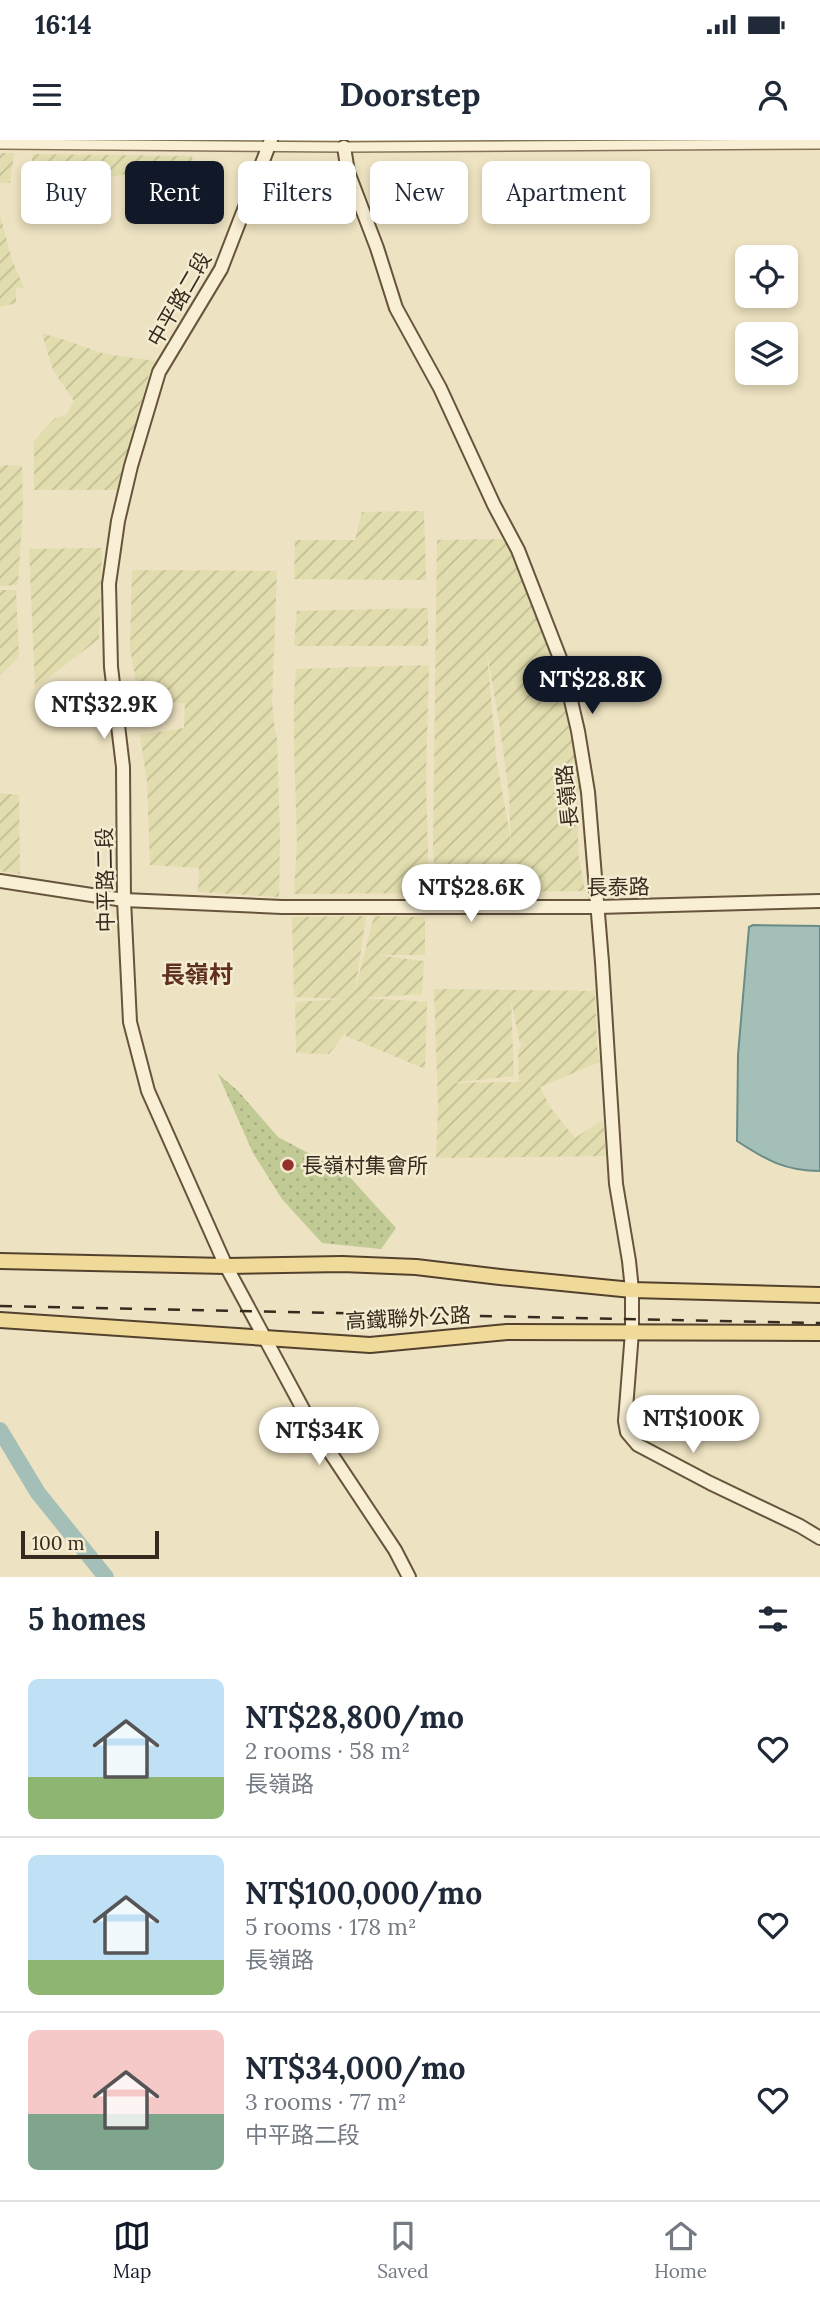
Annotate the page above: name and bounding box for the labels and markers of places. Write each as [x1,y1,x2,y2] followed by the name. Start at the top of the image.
[520,656,664,716] pin: NT$28.8K
[32,682,176,741] pin: NT$32.9K
[399,864,543,924] pin: NT$28.6K
[302,1152,428,1179] place label: 長嶺村集會所
[280,1157,296,1173] marker: 長嶺村集會所
[628,1396,758,1455] pin: NT$100K
[262,1408,376,1467] pin: NT$34K

